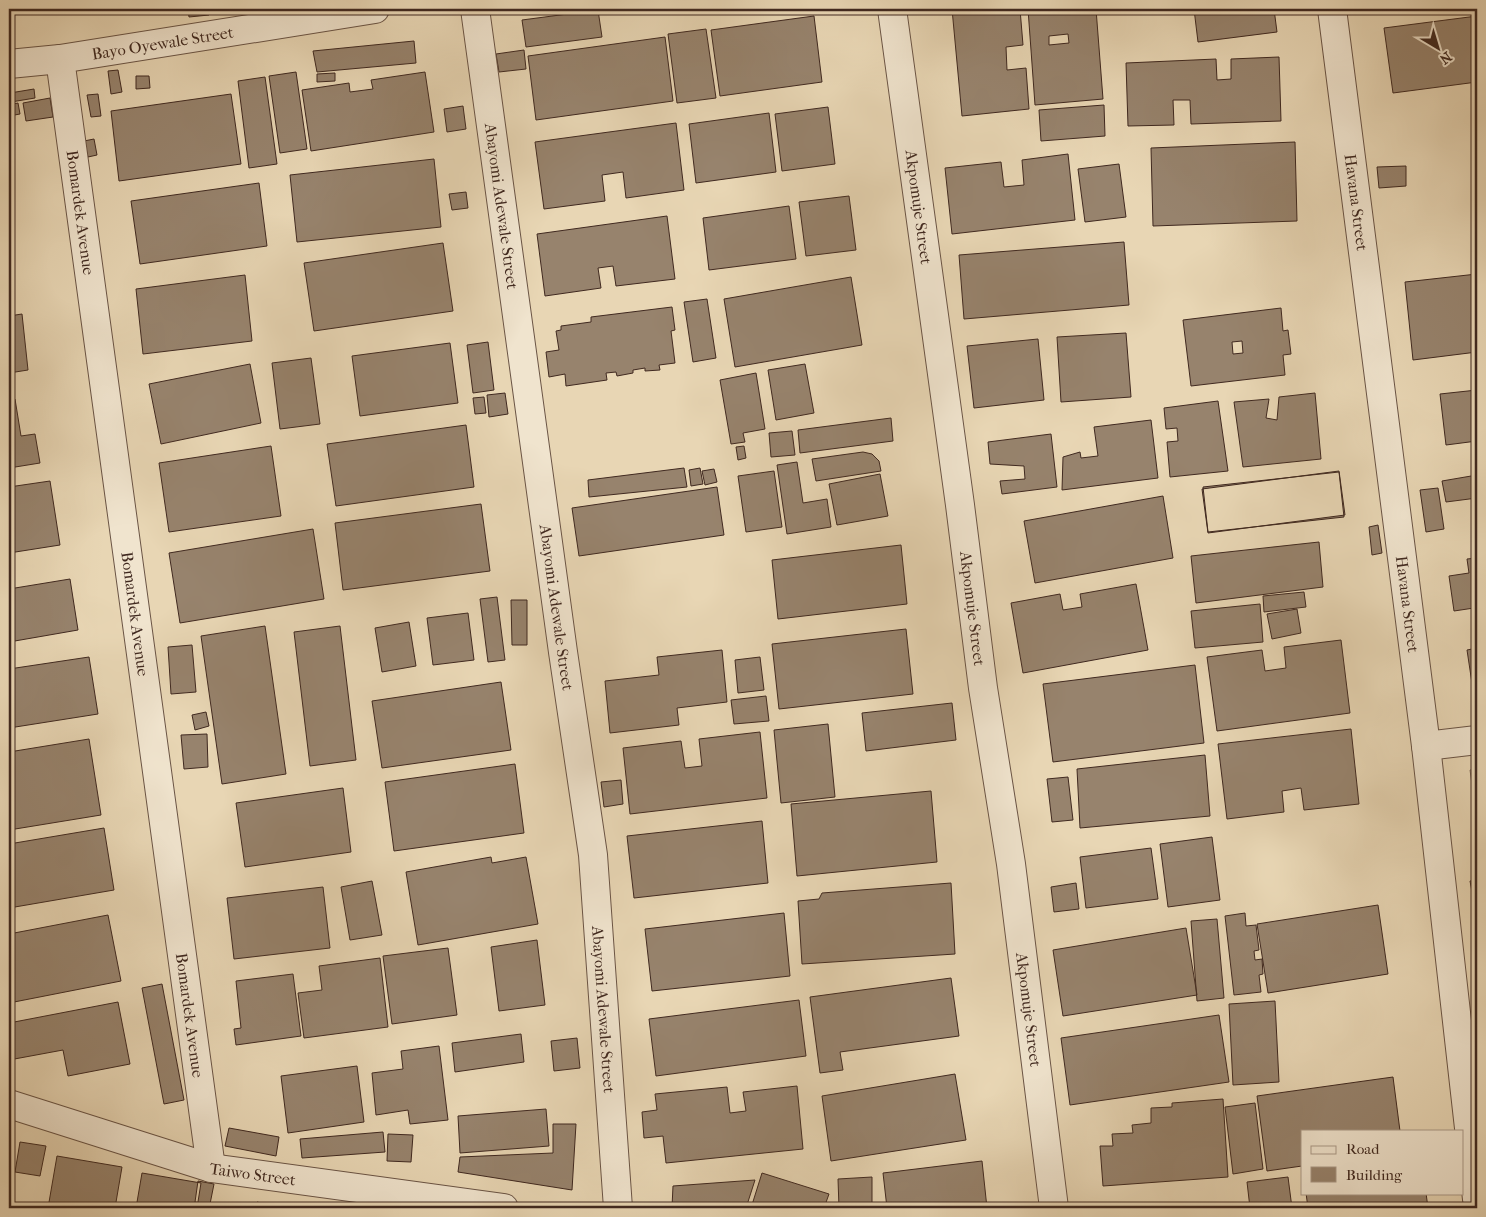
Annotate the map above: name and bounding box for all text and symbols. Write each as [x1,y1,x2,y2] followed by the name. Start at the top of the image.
[90,22,235,63] street label: Bayo Oyewale Street
[1414,22,1464,72] north arrow
[1436,48,1455,68] text: N
[481,121,523,291] street label: Abayomi Adewale Street
[902,148,936,266] street label: Akpomuje Street
[63,149,99,276] street label: Bomardek Avenue
[1341,153,1372,252] street label: Havana Street
[536,522,578,692] street label: Abayomi Adewale Street
[956,549,990,667] street label: Akpomuje Street
[118,550,153,678] street label: Bomardek Avenue
[1392,555,1424,654] street label: Havana Street
[588,924,619,1094] street label: Abayomi Adewale Street
[1012,950,1046,1068] street label: Akpomuje Street
[172,952,208,1079] street label: Bomardek Avenue
[1301,1130,1464,1194] legend
[1346,1140,1380,1158] text: Road
[208,1158,297,1189] street label: Taiwo Street
[1346,1166,1403,1184] text: Building

